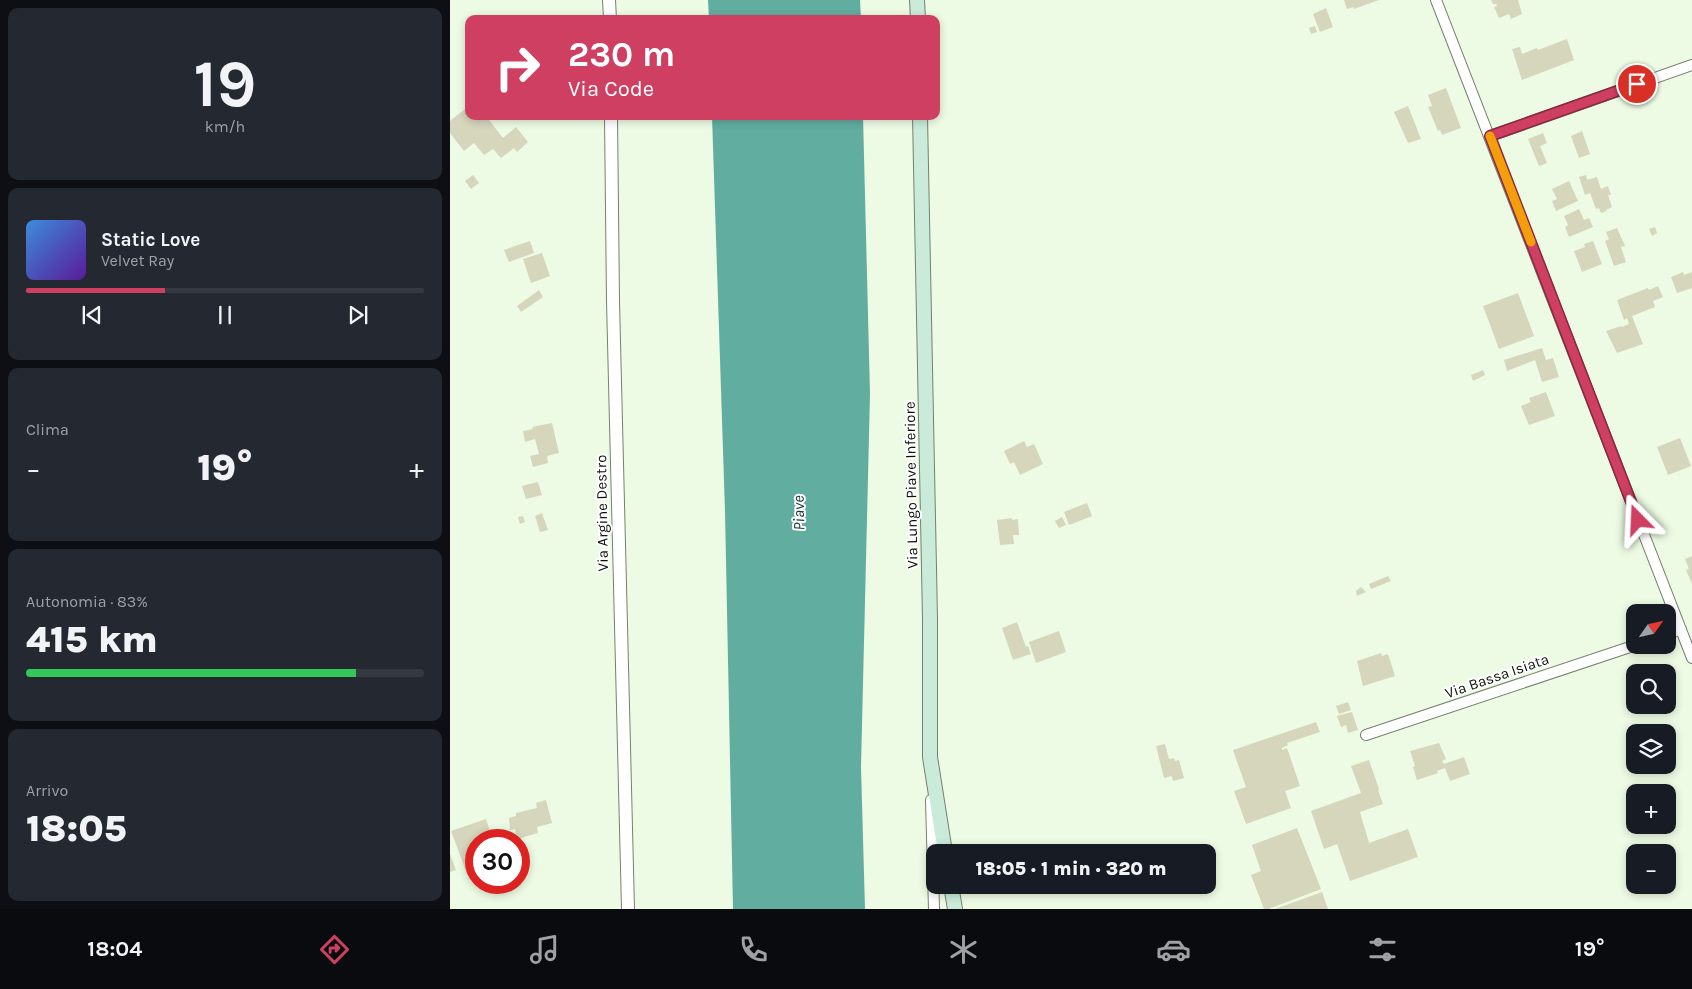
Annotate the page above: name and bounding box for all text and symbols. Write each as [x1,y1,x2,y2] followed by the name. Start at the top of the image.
[568,34,675,75] text: 230 m
[485,35,550,100] icon: right
[194,46,256,122] text: 19
[1616,63,1658,105] pin
[1623,70,1651,98] icon: arrive
[568,76,654,102] text: Via Code
[205,117,245,136] text: km/h
[101,229,200,251] text: Static Love
[101,251,174,270] text: Velvet Ray
[78,301,106,329] icon: previous
[211,301,239,329] icon: pause
[344,301,372,329] icon: next
[901,401,921,569] street label: Via Lungo Piave Inferiore
[26,420,69,439] text: Clima
[197,445,253,490] text: 19°
[26,452,41,485] text: −
[409,452,424,485] text: +
[592,455,612,571] street label: Via Argine Destro
[1611,493,1663,545] position arrow
[789,495,808,531] water label: Piave
[26,592,148,611] text: Autonomia · 83%
[1626,604,1676,654] north arrow
[1626,604,1676,894] map controls
[26,617,158,662] text: 415 km
[1443,650,1551,702] street label: Via Bassa Isiata
[1626,664,1676,714] button: search
[1626,724,1676,774] button: layers
[26,781,68,800] text: Arrivo
[1626,784,1676,834] button: +
[26,806,127,851] text: 18:05
[465,829,530,894] speed limit sign: 30
[1626,844,1676,894] button: −
[976,858,1166,880] text: 18:05 · 1 min · 320 m
[317,932,352,967] icon: directions
[527,932,562,967] icon: music
[736,932,771,967] icon: phone
[946,932,981,967] icon: climate
[1156,932,1191,967] icon: car
[1365,932,1400,967] icon: filters
[87,936,142,962] text: 18:04
[1575,936,1605,962] text: 19°

